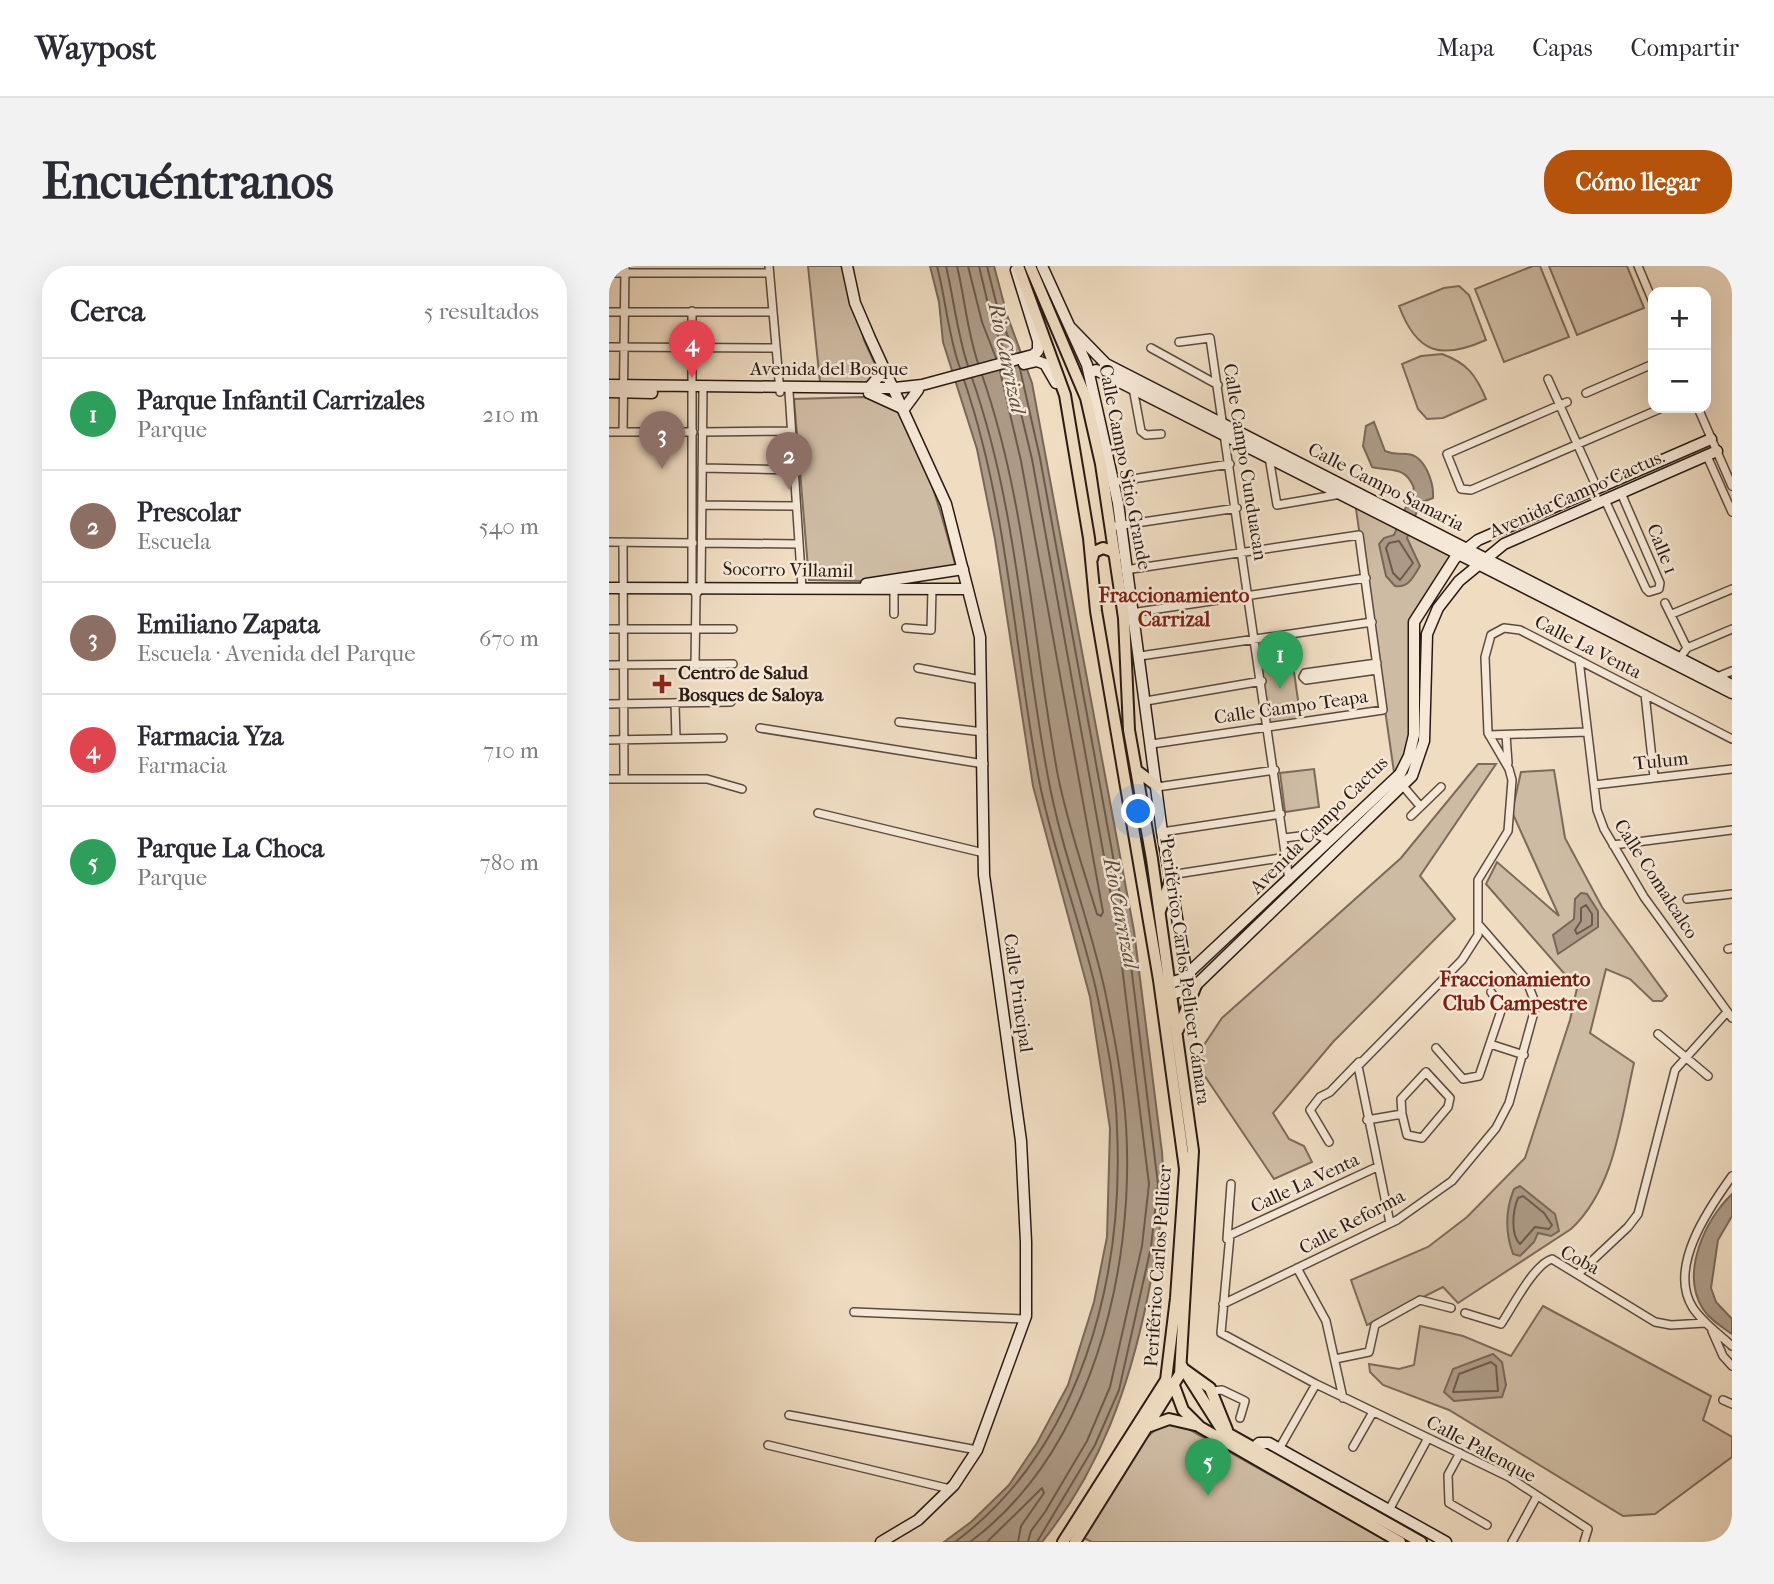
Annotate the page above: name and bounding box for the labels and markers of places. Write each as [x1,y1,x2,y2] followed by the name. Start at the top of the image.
[669,320,715,378] pin: 4
[639,411,685,469] pin: 3
[766,432,812,490] pin: 2
[1257,631,1303,689] pin: 1
[678,662,824,706] place label: Centro de Salud Bosques de Saloya
[652,674,672,694] marker: Centro de Salud Bosques de Saloya
[1185,1438,1231,1496] pin: 5

